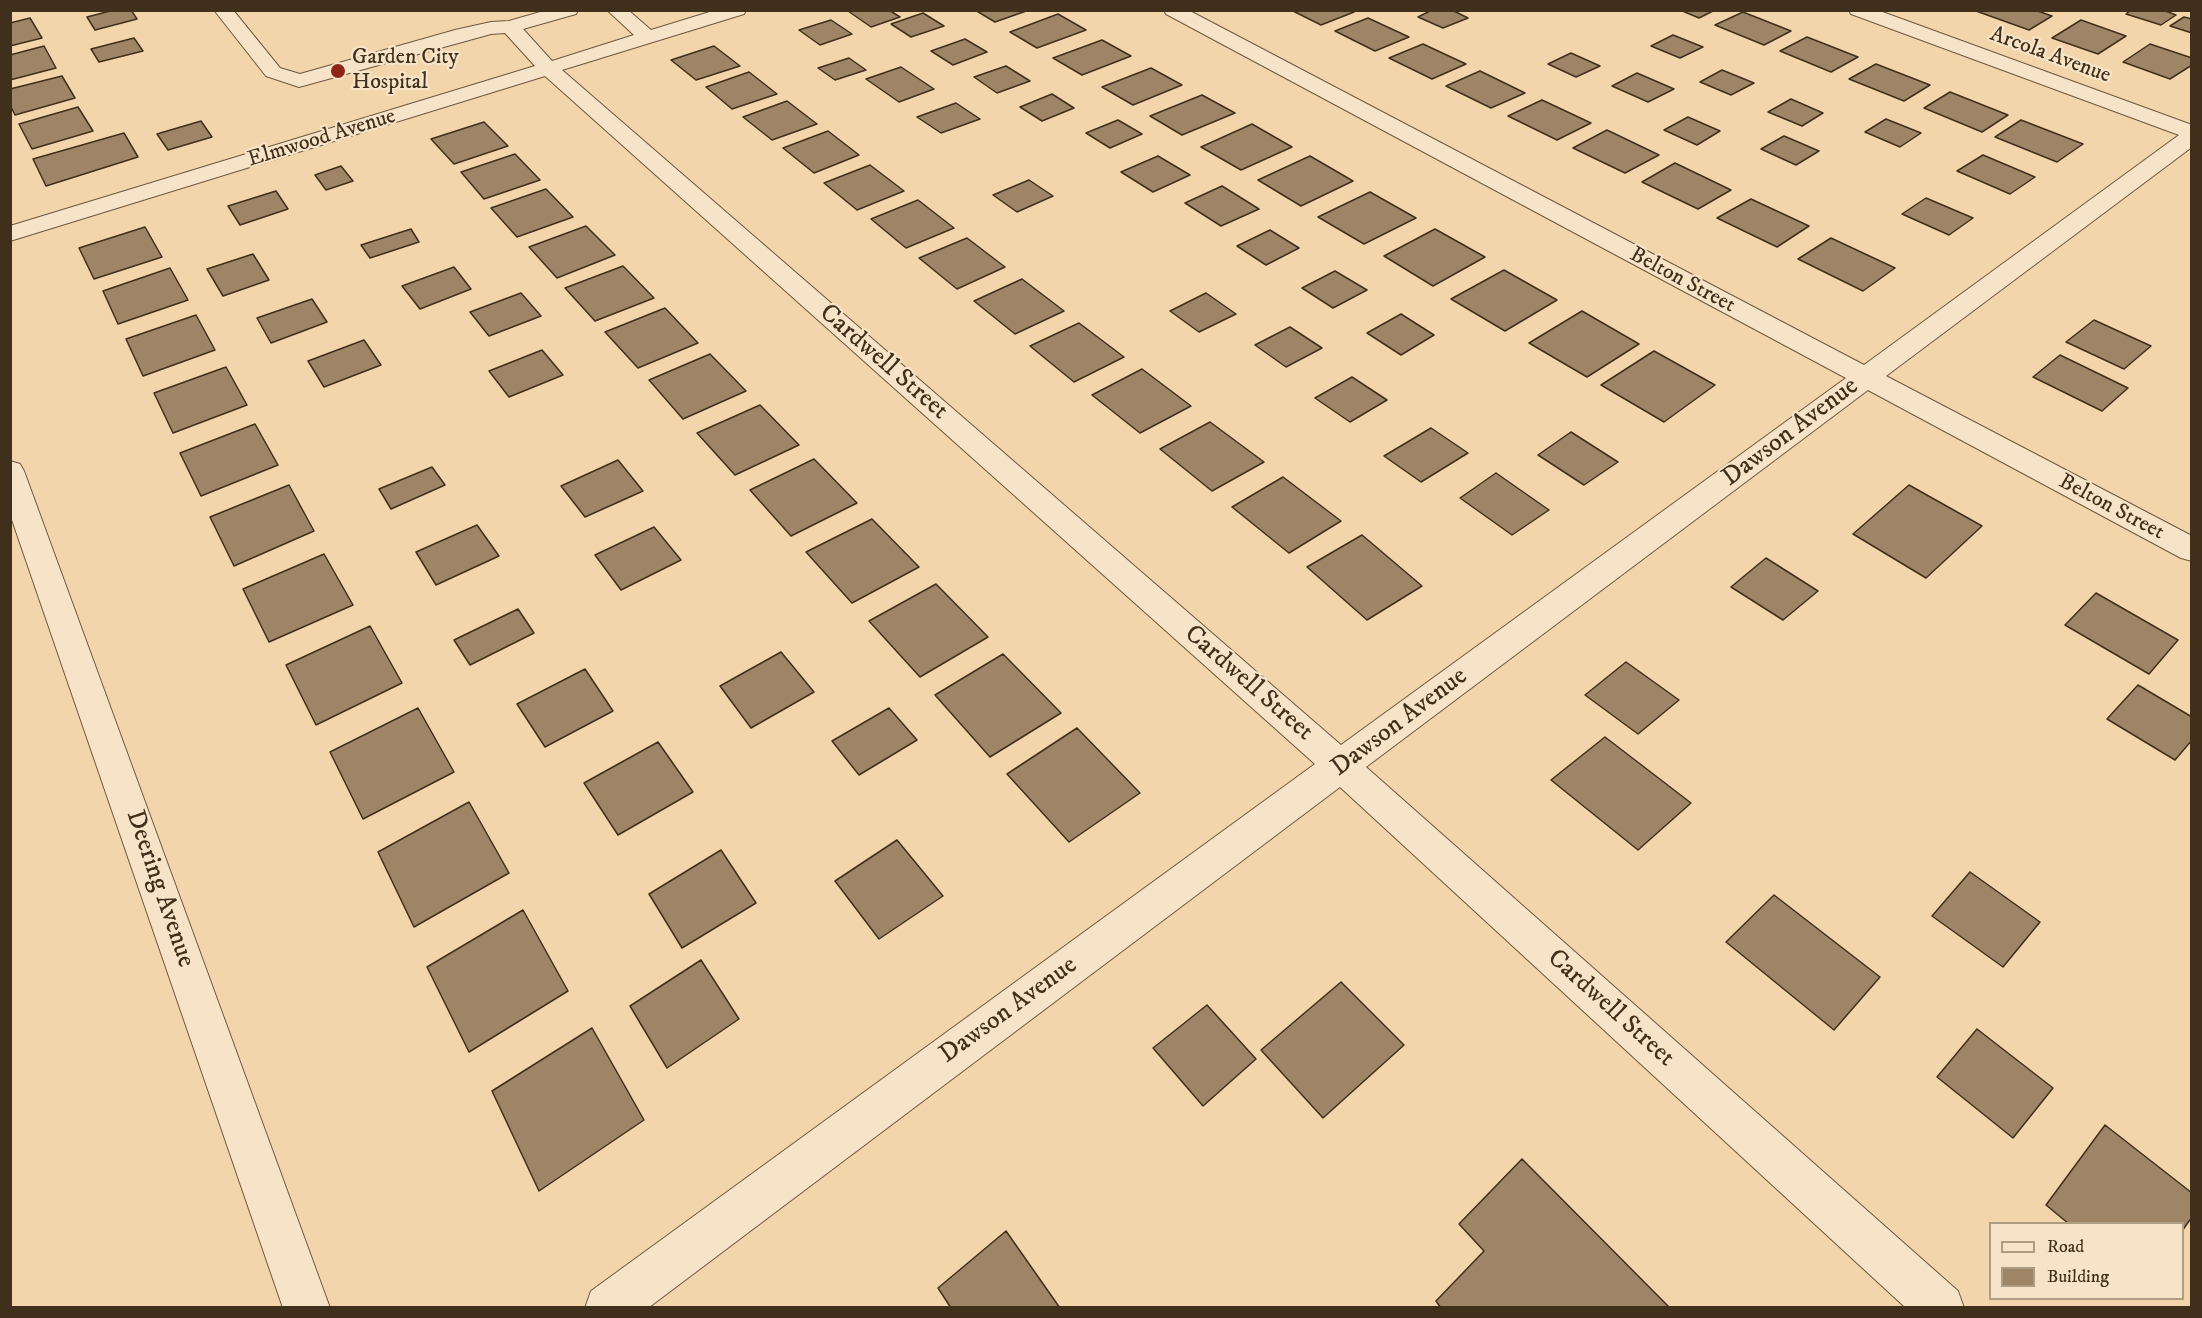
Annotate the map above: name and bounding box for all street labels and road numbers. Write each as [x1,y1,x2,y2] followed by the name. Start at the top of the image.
[1986,22,2114,90] street label: Arcola Avenue
[245,104,399,174] street label: Elmwood Avenue
[1625,242,1739,320] street label: Belton Street
[812,298,954,428] street label: Cardwell Street
[1717,372,1865,494] street label: Dawson Avenue
[2054,469,2168,547] street label: Belton Street
[1177,619,1319,749] street label: Cardwell Street
[1326,662,1474,784] street label: Dawson Avenue
[118,806,200,972] street label: Deering Avenue
[1540,944,1680,1074] street label: Cardwell Street
[934,951,1084,1071] street label: Dawson Avenue

